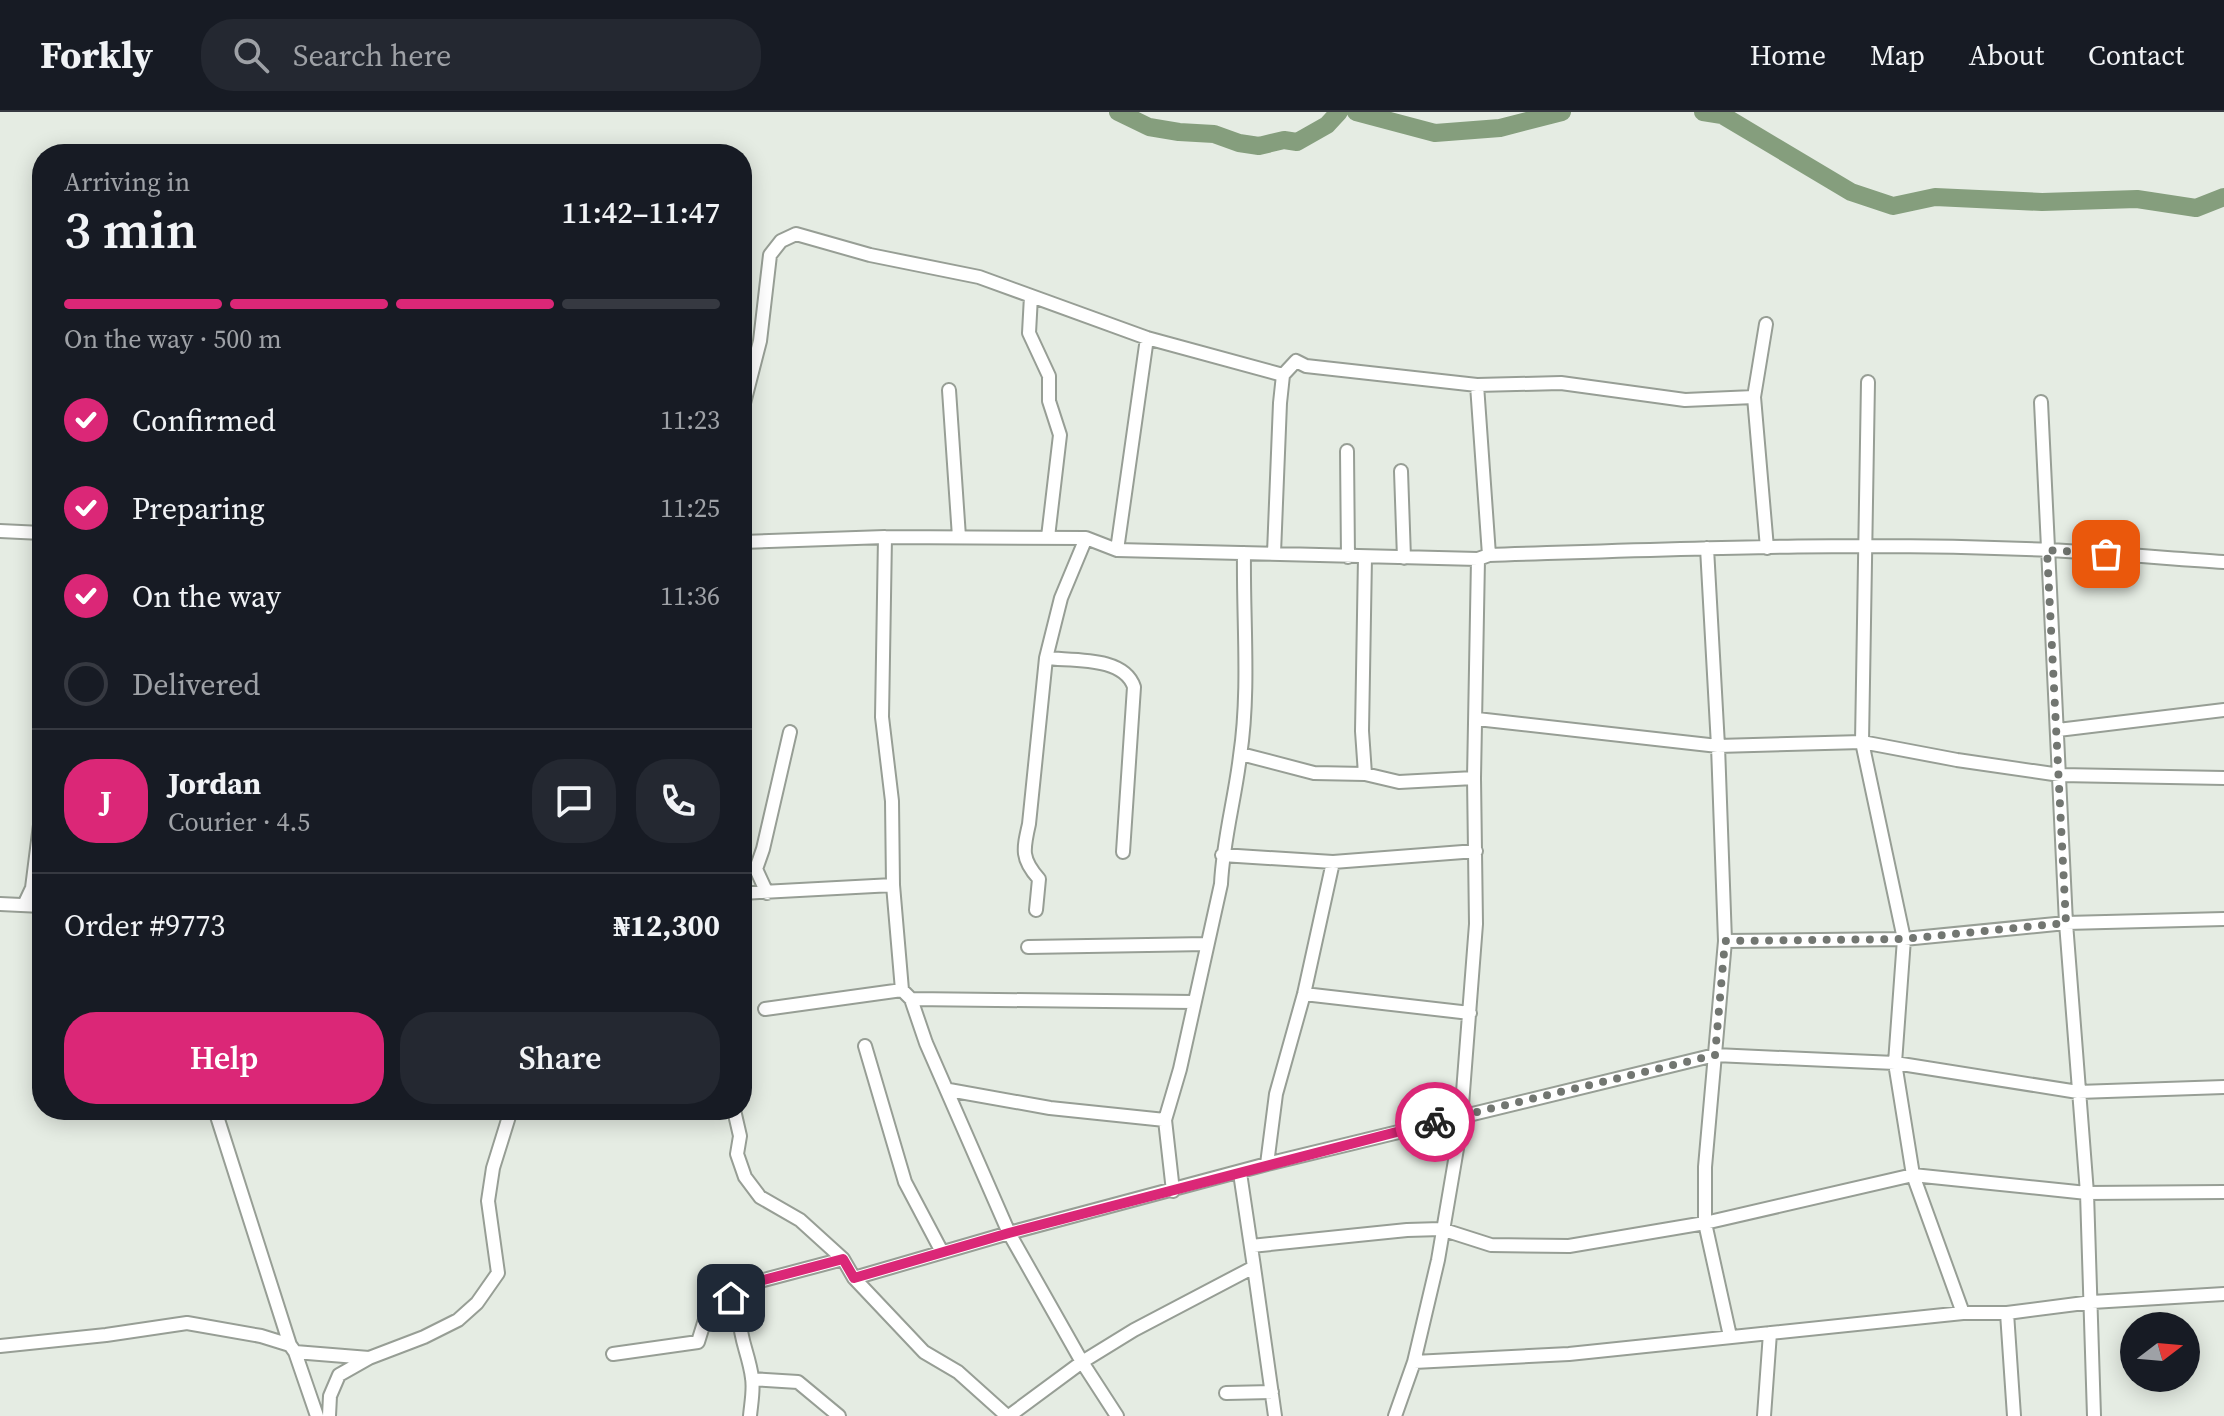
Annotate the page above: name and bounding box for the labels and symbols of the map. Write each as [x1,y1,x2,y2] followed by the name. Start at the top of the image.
[2072,520,2140,588] pin
[1395,1082,1475,1162] courier
[697,1264,765,1332] pin
[2120,1312,2200,1392] north arrow

